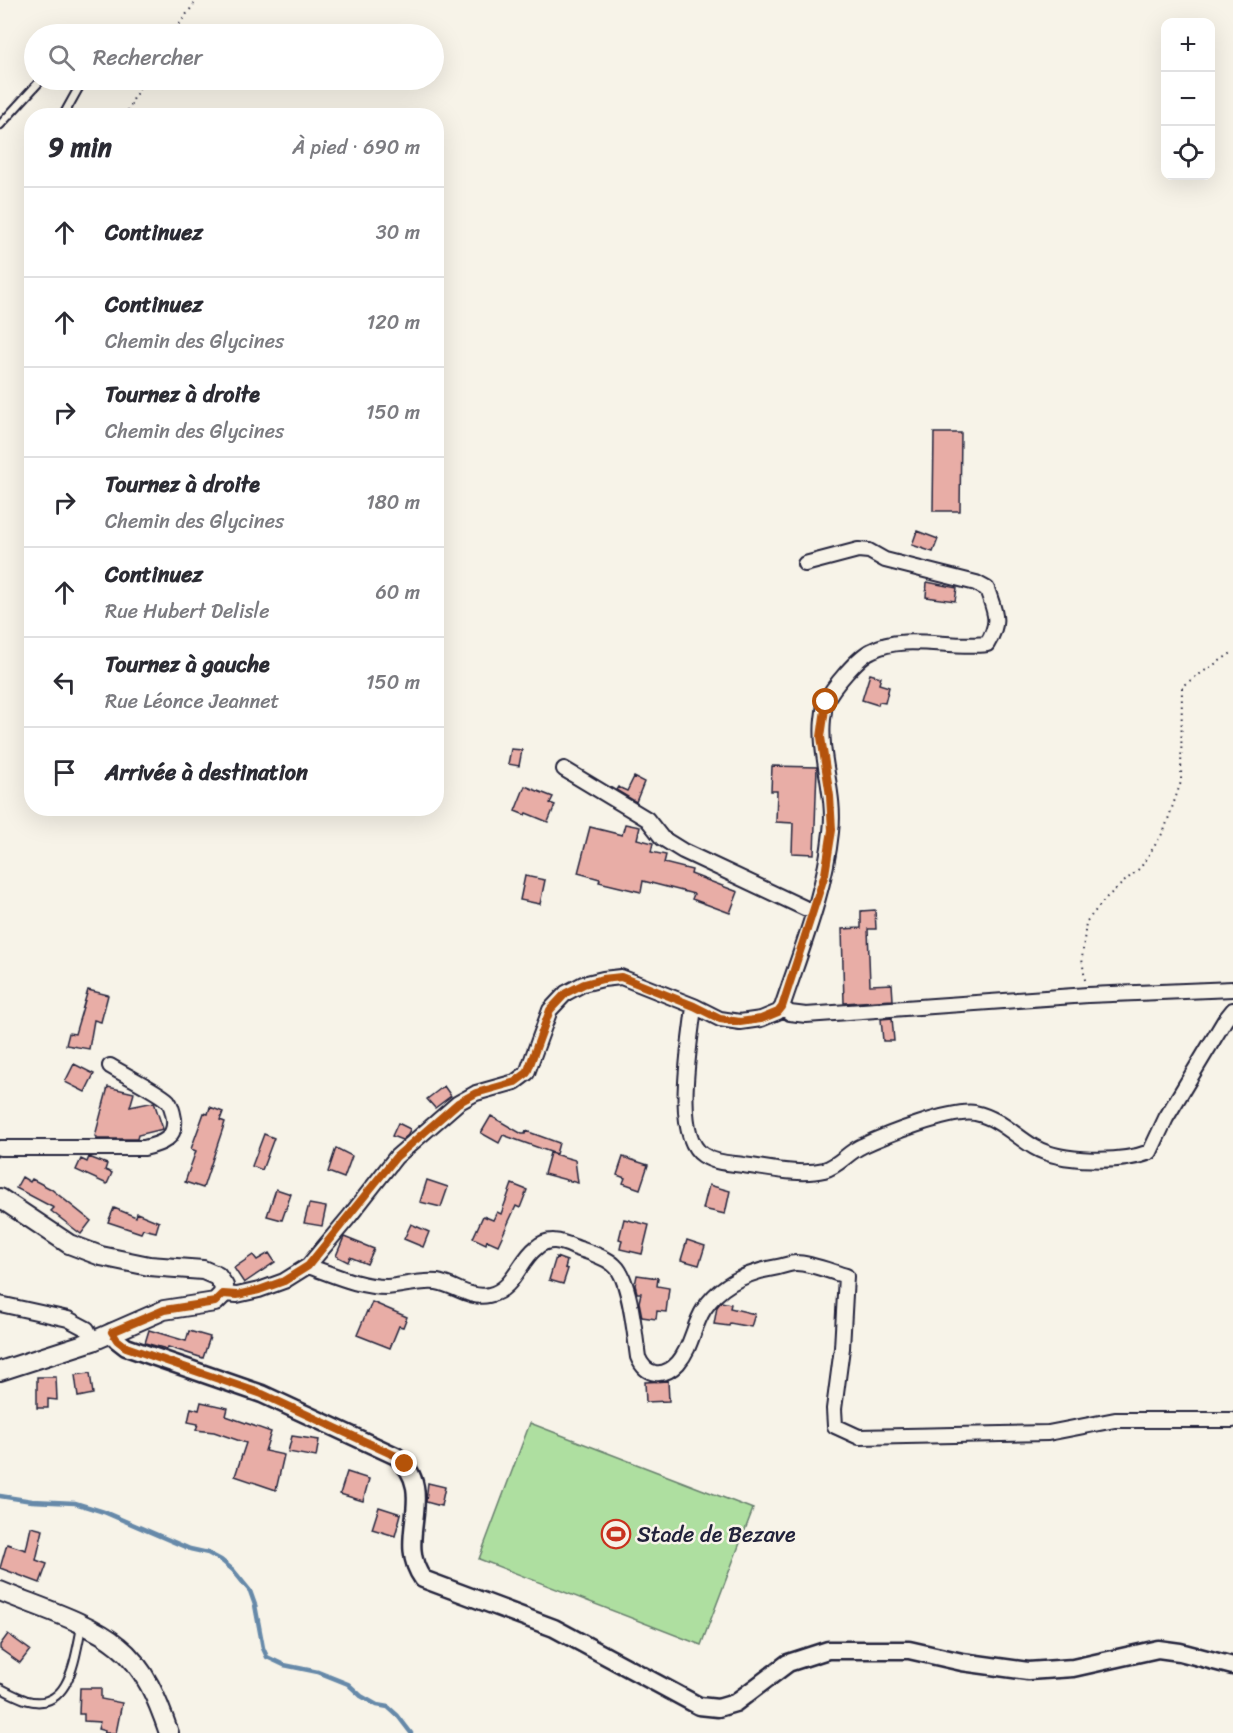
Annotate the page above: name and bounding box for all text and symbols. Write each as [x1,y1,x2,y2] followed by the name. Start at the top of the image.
[1161,18,1215,180] map controls
[1161,18,1215,72] button: +
[24,24,444,90] search box
[93,38,203,77] text: Rechercher
[45,41,78,74] icon: search
[1161,72,1215,126] button: −
[48,124,112,170] text: 9 min
[1161,126,1215,180] button: locate
[292,130,420,165] text: À pied · 690 m
[105,213,203,252] text: Continuez
[376,215,420,250] text: 30 m
[48,216,81,249] icon: ahead
[105,285,203,324] text: Continuez
[367,305,420,340] text: 120 m
[48,306,81,339] icon: ahead
[105,324,284,359] text: Chemin des Glycines
[105,375,260,414] text: Tournez à droite
[366,395,420,430] text: 150 m
[48,396,81,429] icon: right
[105,414,284,449] text: Chemin des Glycines
[105,465,260,504] text: Tournez à droite
[366,485,420,520] text: 180 m
[48,486,81,519] icon: right
[105,504,284,539] text: Chemin des Glycines
[105,555,203,594] text: Continuez
[375,575,420,610] text: 60 m
[48,576,81,609] icon: ahead
[105,594,270,629] text: Rue Hubert Delisle
[105,645,270,684] text: Tournez à gauche
[366,665,420,700] text: 150 m
[48,666,81,699] icon: left
[105,684,279,719] text: Rue Léonce Jeannet
[812,688,838,714] route start
[105,753,308,792] text: Arrivée à destination
[48,756,81,789] icon: arrive
[391,1450,417,1476] route end
[637,1515,796,1554] place label: Stade de Bezave
[600,1518,632,1550] sports icon: Stade de Bezave

